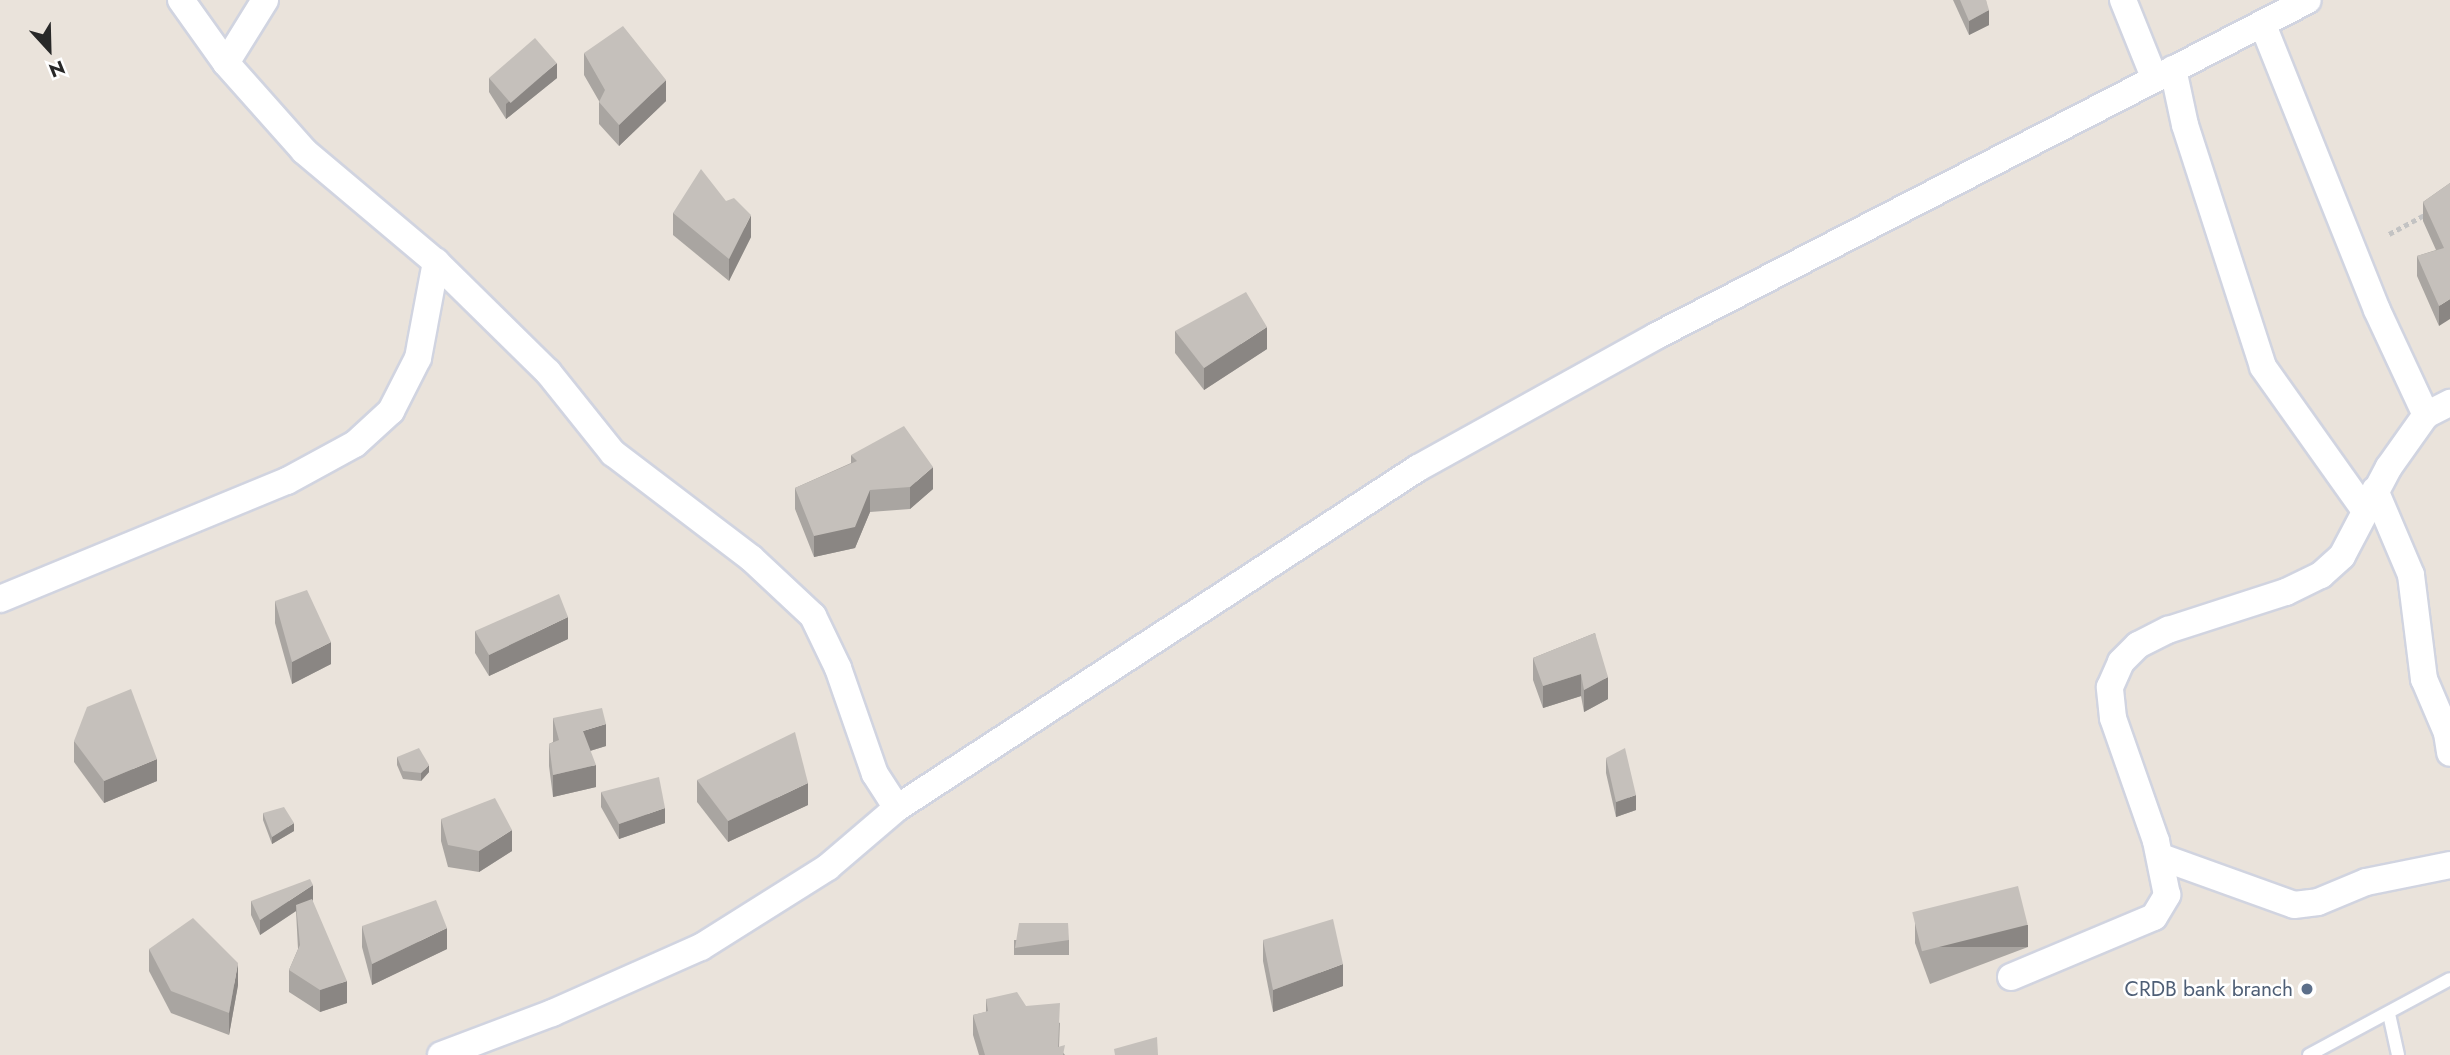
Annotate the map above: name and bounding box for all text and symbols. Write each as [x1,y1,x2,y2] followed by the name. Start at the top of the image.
[14,14,84,84] north arrow
[45,54,69,84] text: N
[2125,976,2293,1002] place label: CRDB bank branch
[2299,981,2315,997] marker: CRDB bank branch

